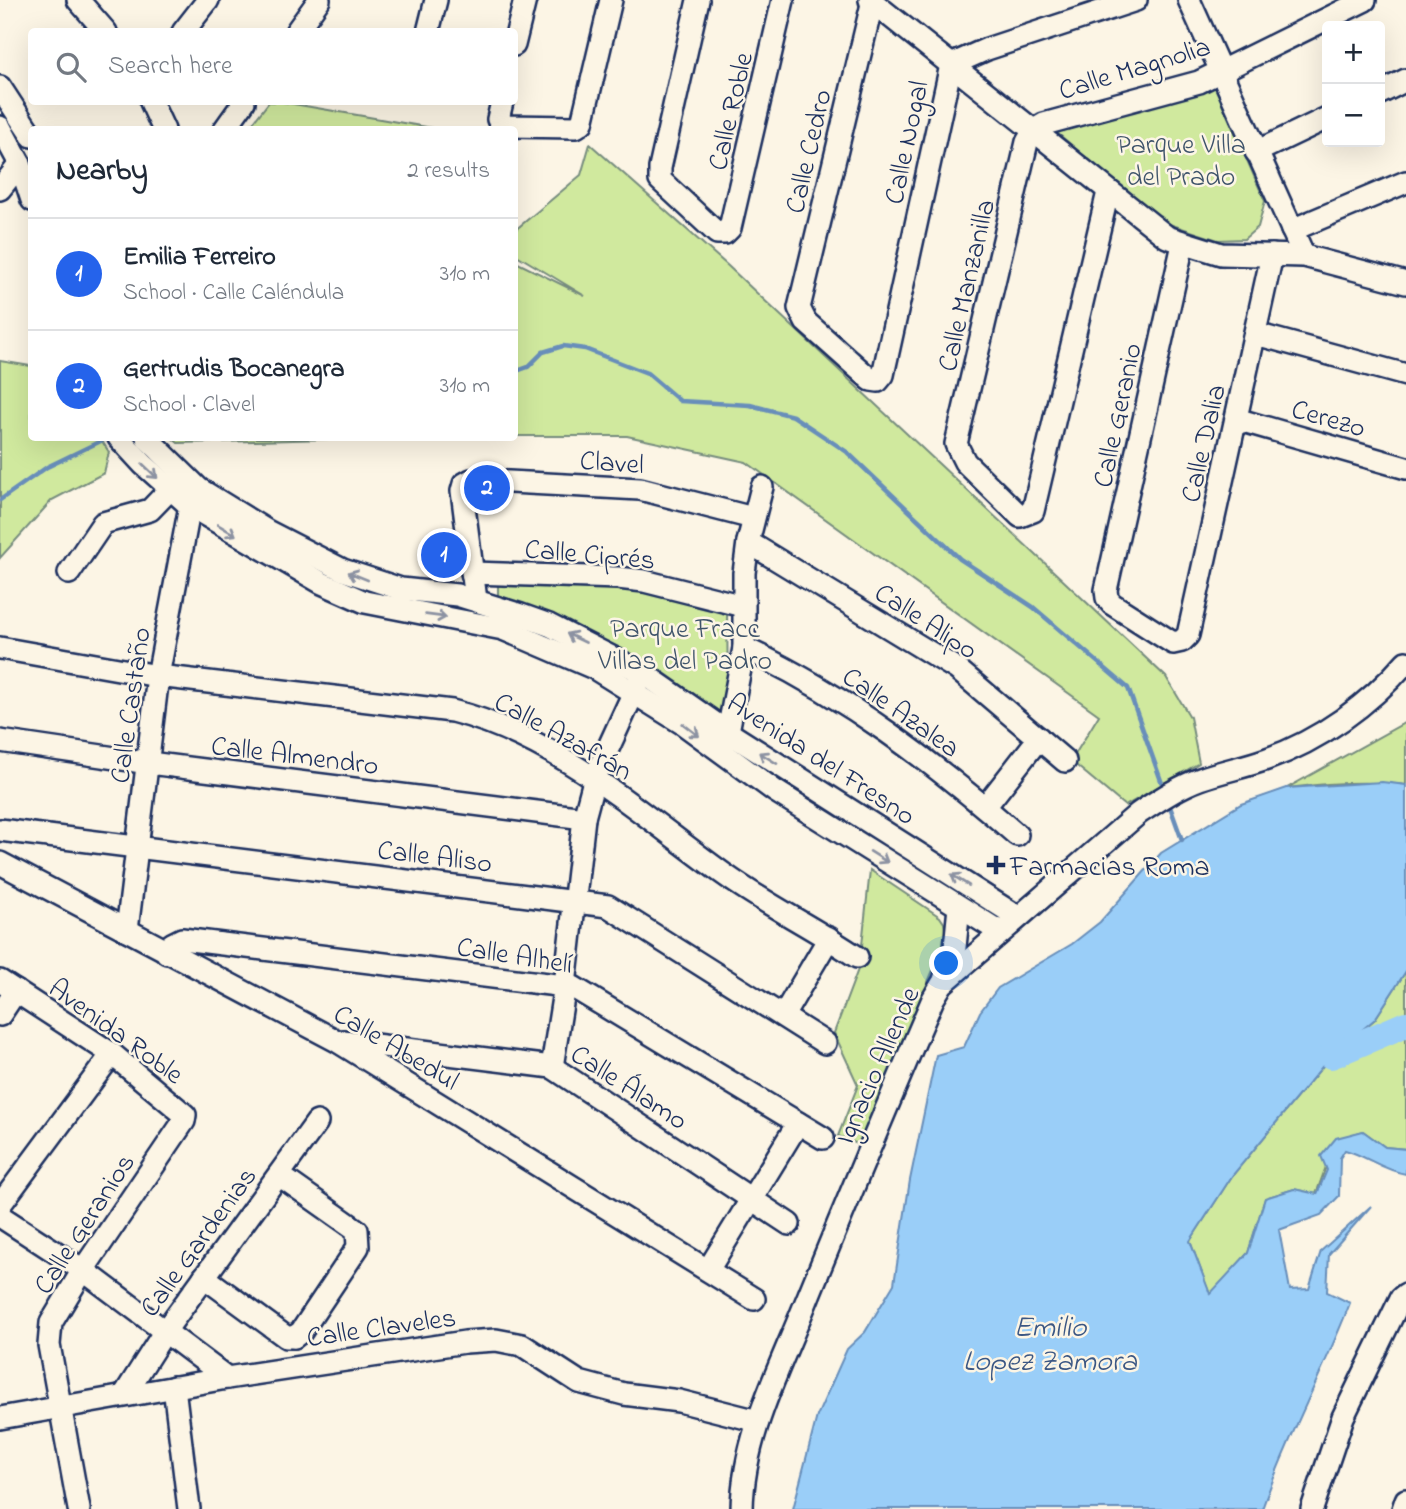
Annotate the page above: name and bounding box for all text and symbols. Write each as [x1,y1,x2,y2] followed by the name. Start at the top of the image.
[1322,21,1385,147] map controls
[1322,21,1385,84] button: +
[28,28,518,105] search box
[1054,28,1216,113] street label: Calle Magnolia
[52,48,90,86] icon: search
[108,48,233,86] text: Search here
[699,48,766,175] street label: Calle Roble
[875,77,942,208] street label: Calle Nogal
[1322,84,1385,147] button: −
[776,86,845,218] street label: Calle Cedro
[1116,126,1246,199] park label: Parque Villa del Prado
[56,150,148,194] text: Nearby
[407,155,490,188] text: 2 results
[929,196,1008,376] street label: Calle Manzanilla
[123,239,276,277] text: Emilia Ferreiro
[75,258,83,291] text: 1
[440,258,490,291] text: 310 m
[123,277,344,310] text: School · Calle Caléndula
[1084,340,1155,492] street label: Calle Geranio
[123,351,345,389] text: Gertrudis Bocanegra
[73,370,85,403] text: 2
[440,370,490,403] text: 310 m
[1172,381,1239,507] street label: Calle Dalia
[123,389,255,422] text: School · Clavel
[1286,390,1370,450] street label: Cerezo
[578,442,645,487] street label: Clavel
[464,462,510,514] pin: 2
[141,463,158,480] one-way arrow
[217,523,237,537] one-way arrow
[421,529,467,581] pin: 1
[523,530,657,583] street label: Calle Ciprés
[348,569,369,582] one-way arrow
[865,574,985,672] street label: Calle Alipo
[424,609,447,622] one-way arrow
[597,610,772,683] park label: Parque Fracc Villas del Padro
[101,625,164,786] street label: Calle Castaño
[565,630,586,643] one-way arrow
[833,658,967,770] street label: Calle Azalea
[486,683,639,793] street label: Calle Azafrán
[718,684,923,837] street label: Avenida del Fresno
[681,722,700,737] one-way arrow
[208,727,381,788] street label: Calle Almendro
[759,751,778,765] one-way arrow
[375,831,494,886] street label: Calle Aliso
[1009,848,1210,889] place label: Farmacias Roma
[869,850,889,864] one-way arrow
[988,857,1004,873] marker: Farmacias Roma
[951,873,970,887] one-way arrow
[453,928,575,987] street label: Calle Alhelí
[929,946,963,980] your location
[39,970,191,1096] street label: Avenida Roble
[826,981,932,1152] street label: Ignacio Allende
[324,995,466,1103] street label: Calle Abedul
[561,1036,695,1142] street label: Calle Álamo
[25,1146,147,1304] street label: Calle Geranios
[131,1159,269,1327] street label: Calle Gardenias
[304,1299,459,1360] street label: Calle Claveles
[963,1307,1138,1385] water label: Emilio Lopez Zamora

